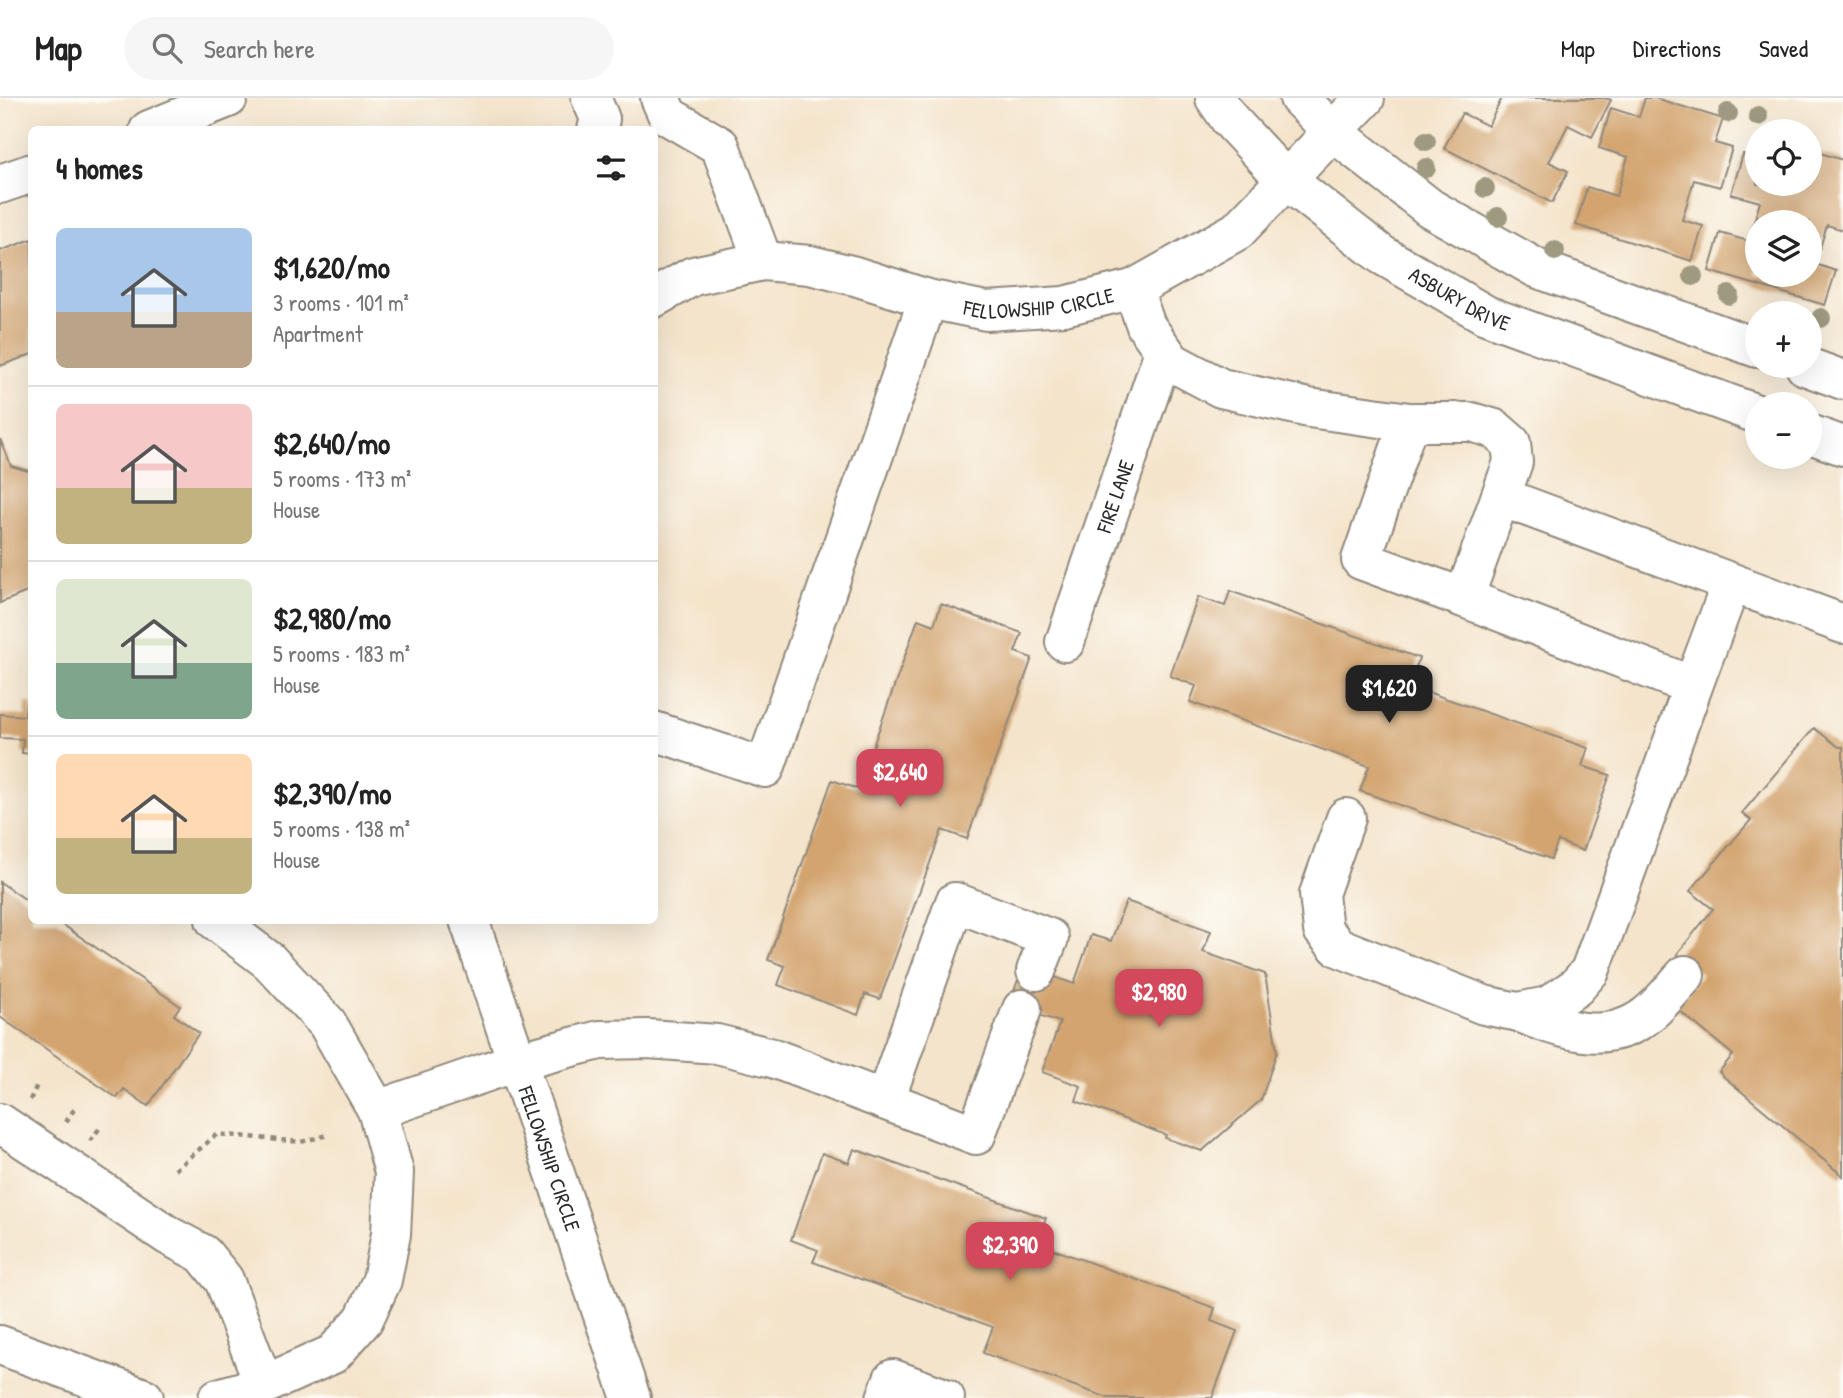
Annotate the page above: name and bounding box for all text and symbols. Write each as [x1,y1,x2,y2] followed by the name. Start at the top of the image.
[124,17,614,80] search box
[35,26,82,70] text: Map
[148,29,186,67] icon: search
[204,31,315,66] text: Search here
[1561,32,1595,64] text: Map
[1633,32,1721,64] text: Directions
[1759,32,1808,64] text: Saved
[1745,119,1822,469] map controls
[1745,119,1822,196] button: locate
[56,148,143,188] text: 4 homes
[592,149,630,187] icon: filters
[1745,210,1822,287] button: layers
[273,247,390,287] text: $1,620/mo
[112,256,196,340] icon: home
[1404,259,1515,337] street label: ASBURY DRIVE
[960,280,1117,326] street label: FELLOWSHIP CIRCLE
[273,287,409,318] text: 3 rooms · 101 m²
[1745,301,1822,378] button: +
[273,318,363,349] text: Apartment
[1745,392,1822,469] button: −
[273,423,390,463] text: $2,640/mo
[112,432,196,516] icon: home
[1088,456,1140,537] street label: FIRE LANE
[273,463,411,494] text: 5 rooms · 173 m²
[273,494,320,525] text: House
[273,598,391,638] text: $2,980/mo
[112,607,196,691] icon: home
[273,638,410,669] text: 5 rooms · 183 m²
[1332,666,1446,725] pin: $1,620
[273,669,320,700] text: House
[1362,672,1416,703] text: $1,620
[843,750,957,809] pin: $2,640
[872,756,928,787] text: $2,640
[273,773,391,813] text: $2,390/mo
[112,782,196,866] icon: home
[273,813,410,844] text: 5 rooms · 138 m²
[273,844,320,875] text: House
[1102,970,1216,1029] pin: $2,980
[1131,976,1187,1007] text: $2,980
[512,1081,588,1235] street label: FELLOWSHIP CIRCLE
[953,1222,1067,1282] pin: $2,390
[982,1229,1038,1260] text: $2,390

